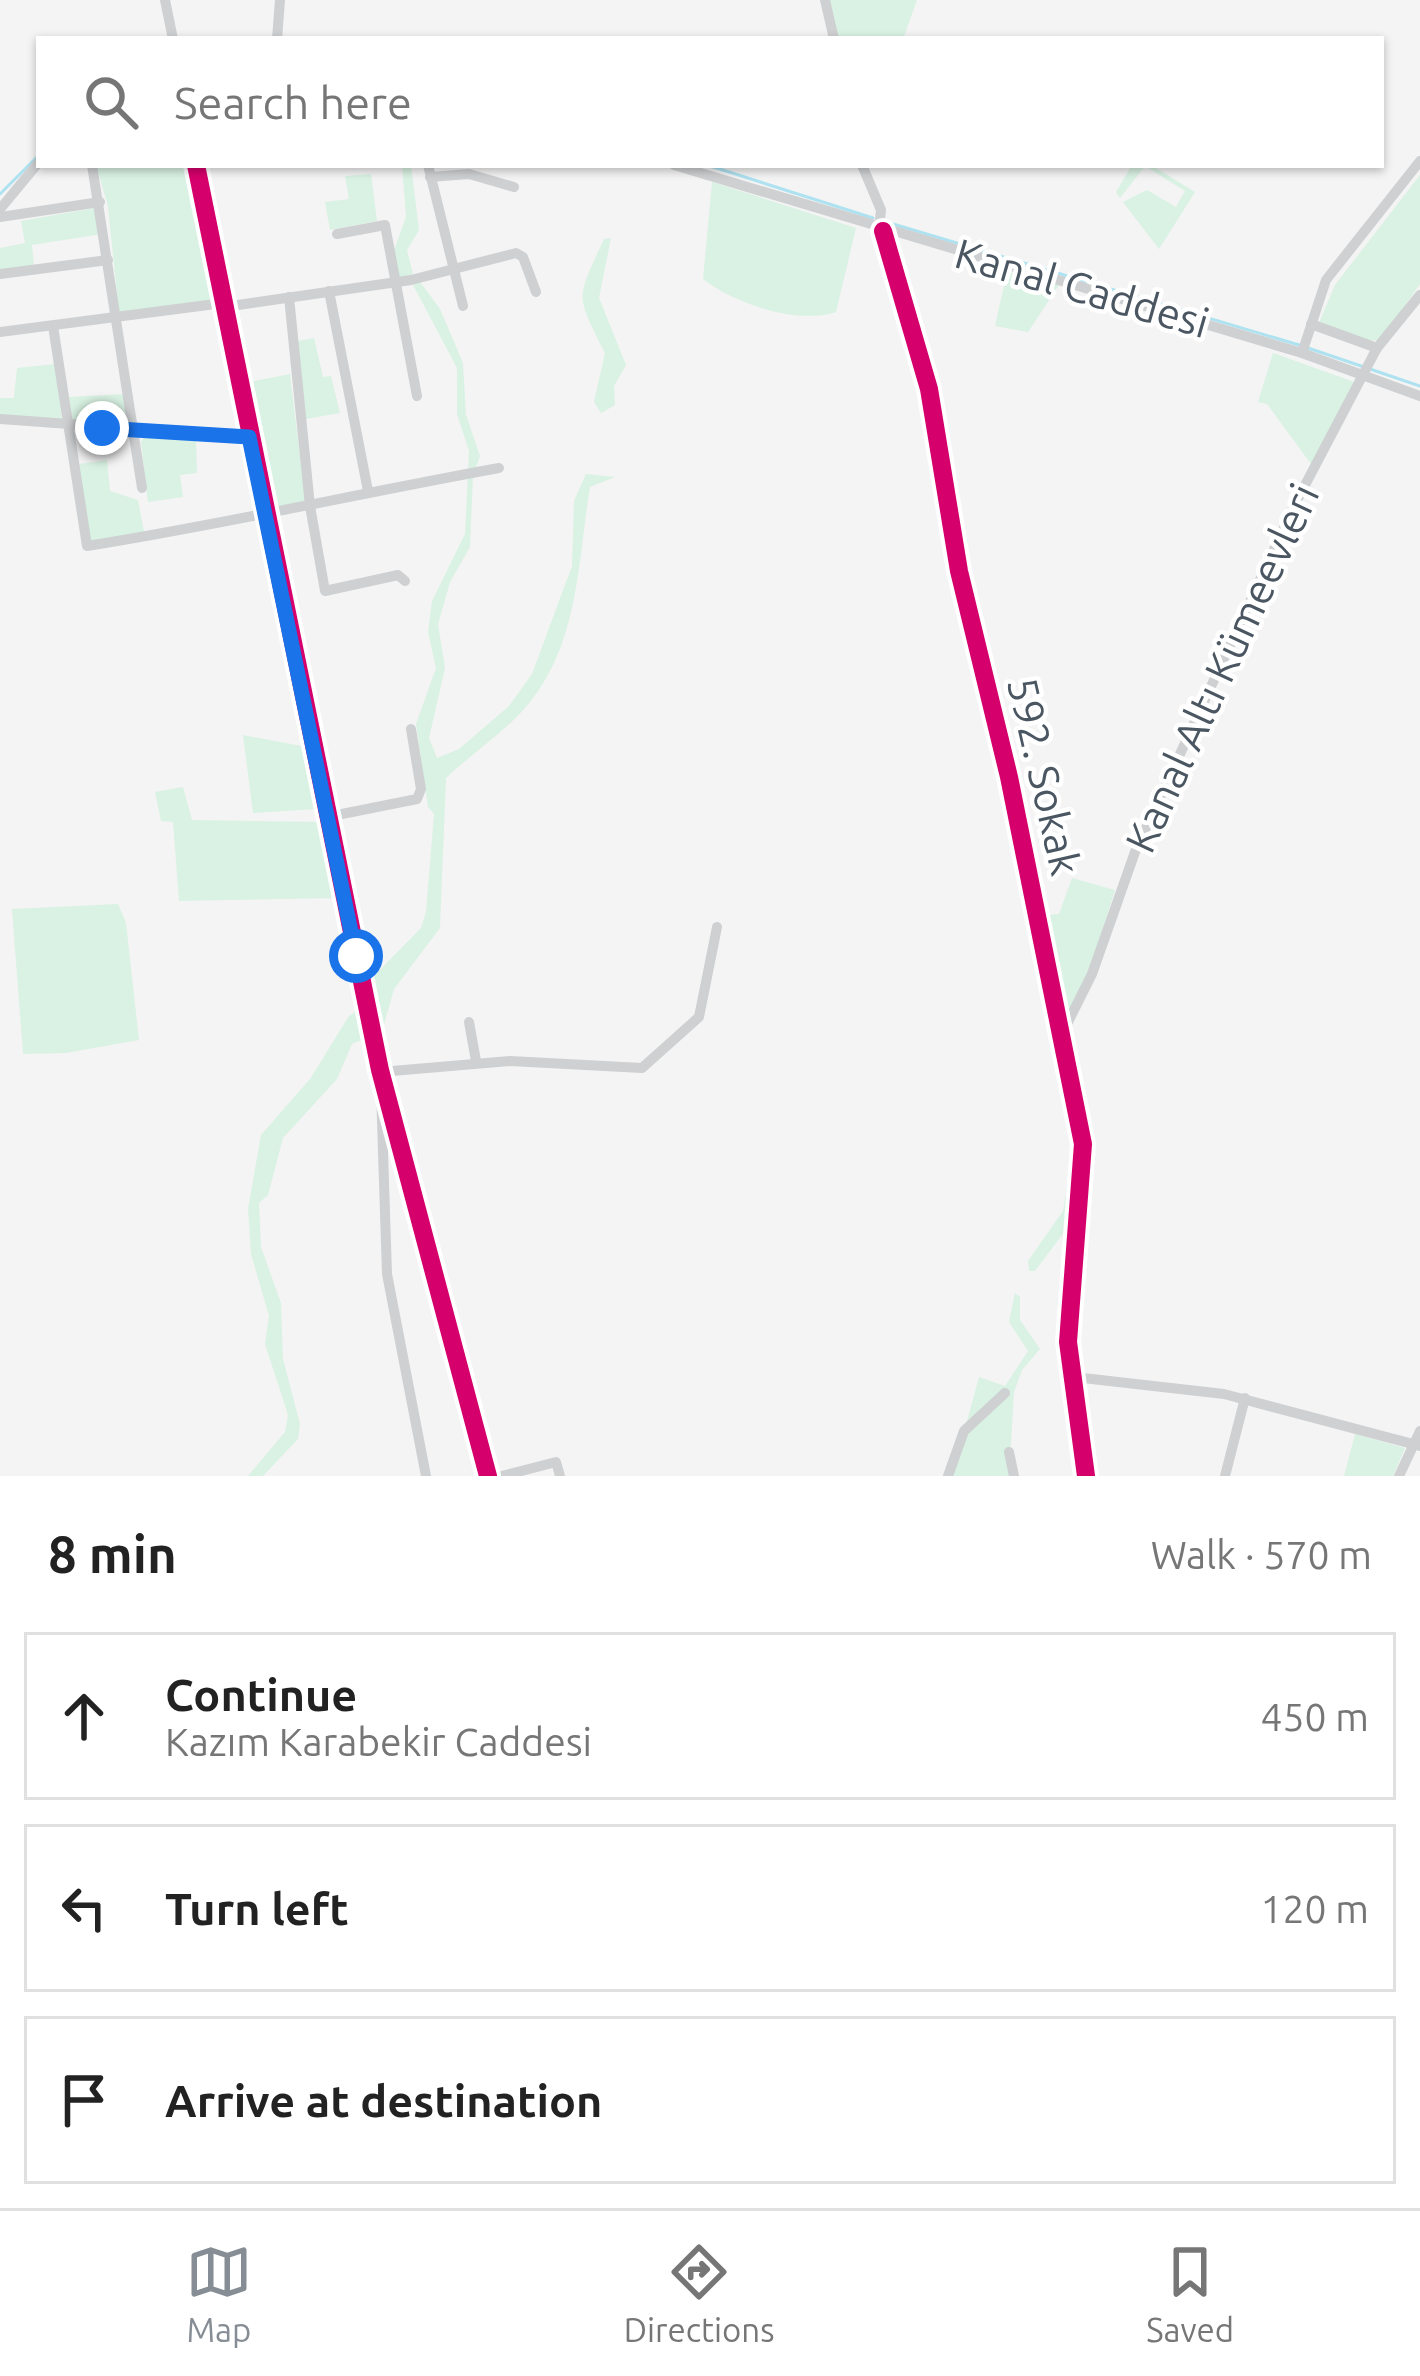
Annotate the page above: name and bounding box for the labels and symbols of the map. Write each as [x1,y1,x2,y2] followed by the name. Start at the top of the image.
[950,229,1214,346] street label: Kanal Caddesi
[75,401,129,455] route end
[1116,476,1328,859] street label: Kanal Altı Kümeevleri
[999,672,1090,879] street label: 592. Sokak
[329,929,383,983] route start

